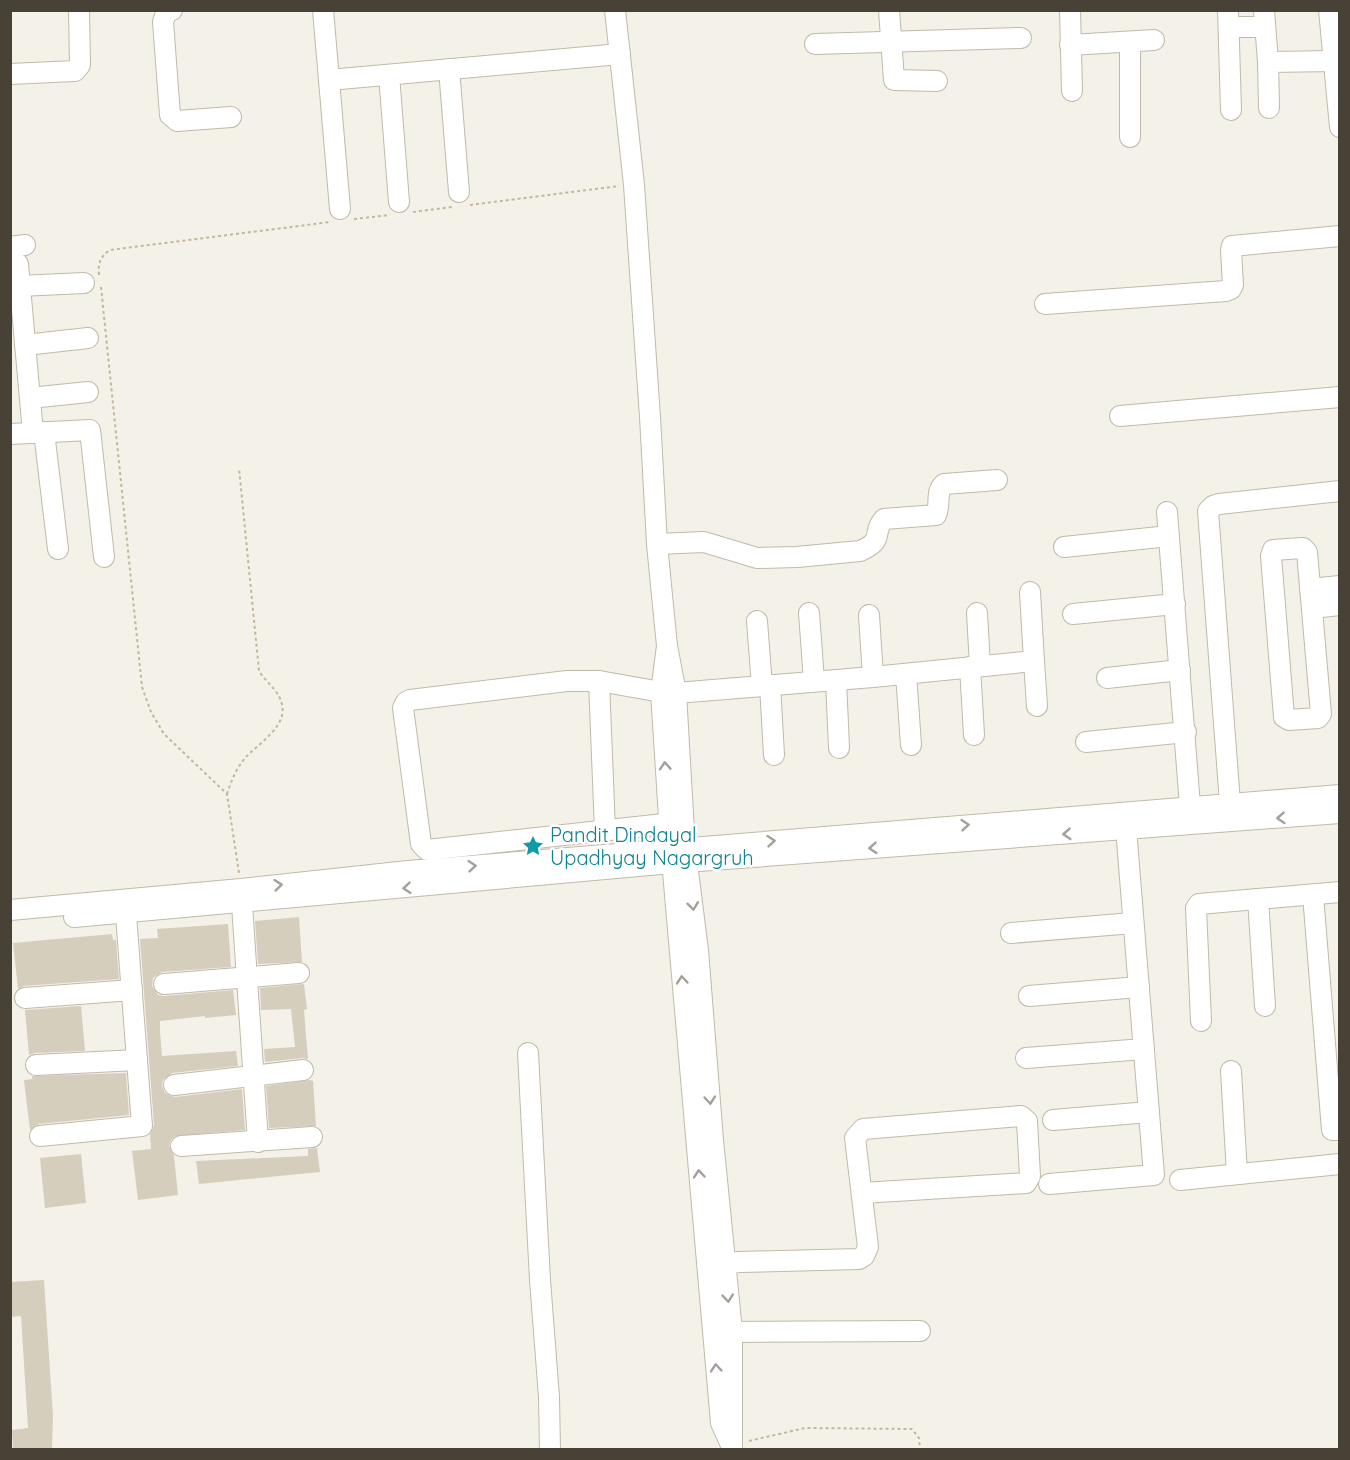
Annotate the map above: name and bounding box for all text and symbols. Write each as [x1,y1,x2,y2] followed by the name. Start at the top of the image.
[659,761,672,770] one-way arrow
[1277,811,1286,824] one-way arrow
[961,819,970,832] one-way arrow
[550,822,754,870] place label: Pandit Dindayal Upadhyay Nagargruh
[1063,827,1072,840] one-way arrow
[521,834,545,858] place icon: Pandit Dindayal Upadhyay Nagargruh
[766,835,775,848] one-way arrow
[868,841,878,854] one-way arrow
[467,860,476,873] one-way arrow
[273,879,282,892] one-way arrow
[402,881,411,894] one-way arrow
[686,901,698,910] one-way arrow
[676,975,689,984] one-way arrow
[703,1096,716,1105] one-way arrow
[693,1169,706,1179] one-way arrow
[721,1293,734,1302] one-way arrow
[710,1364,723,1373] one-way arrow

